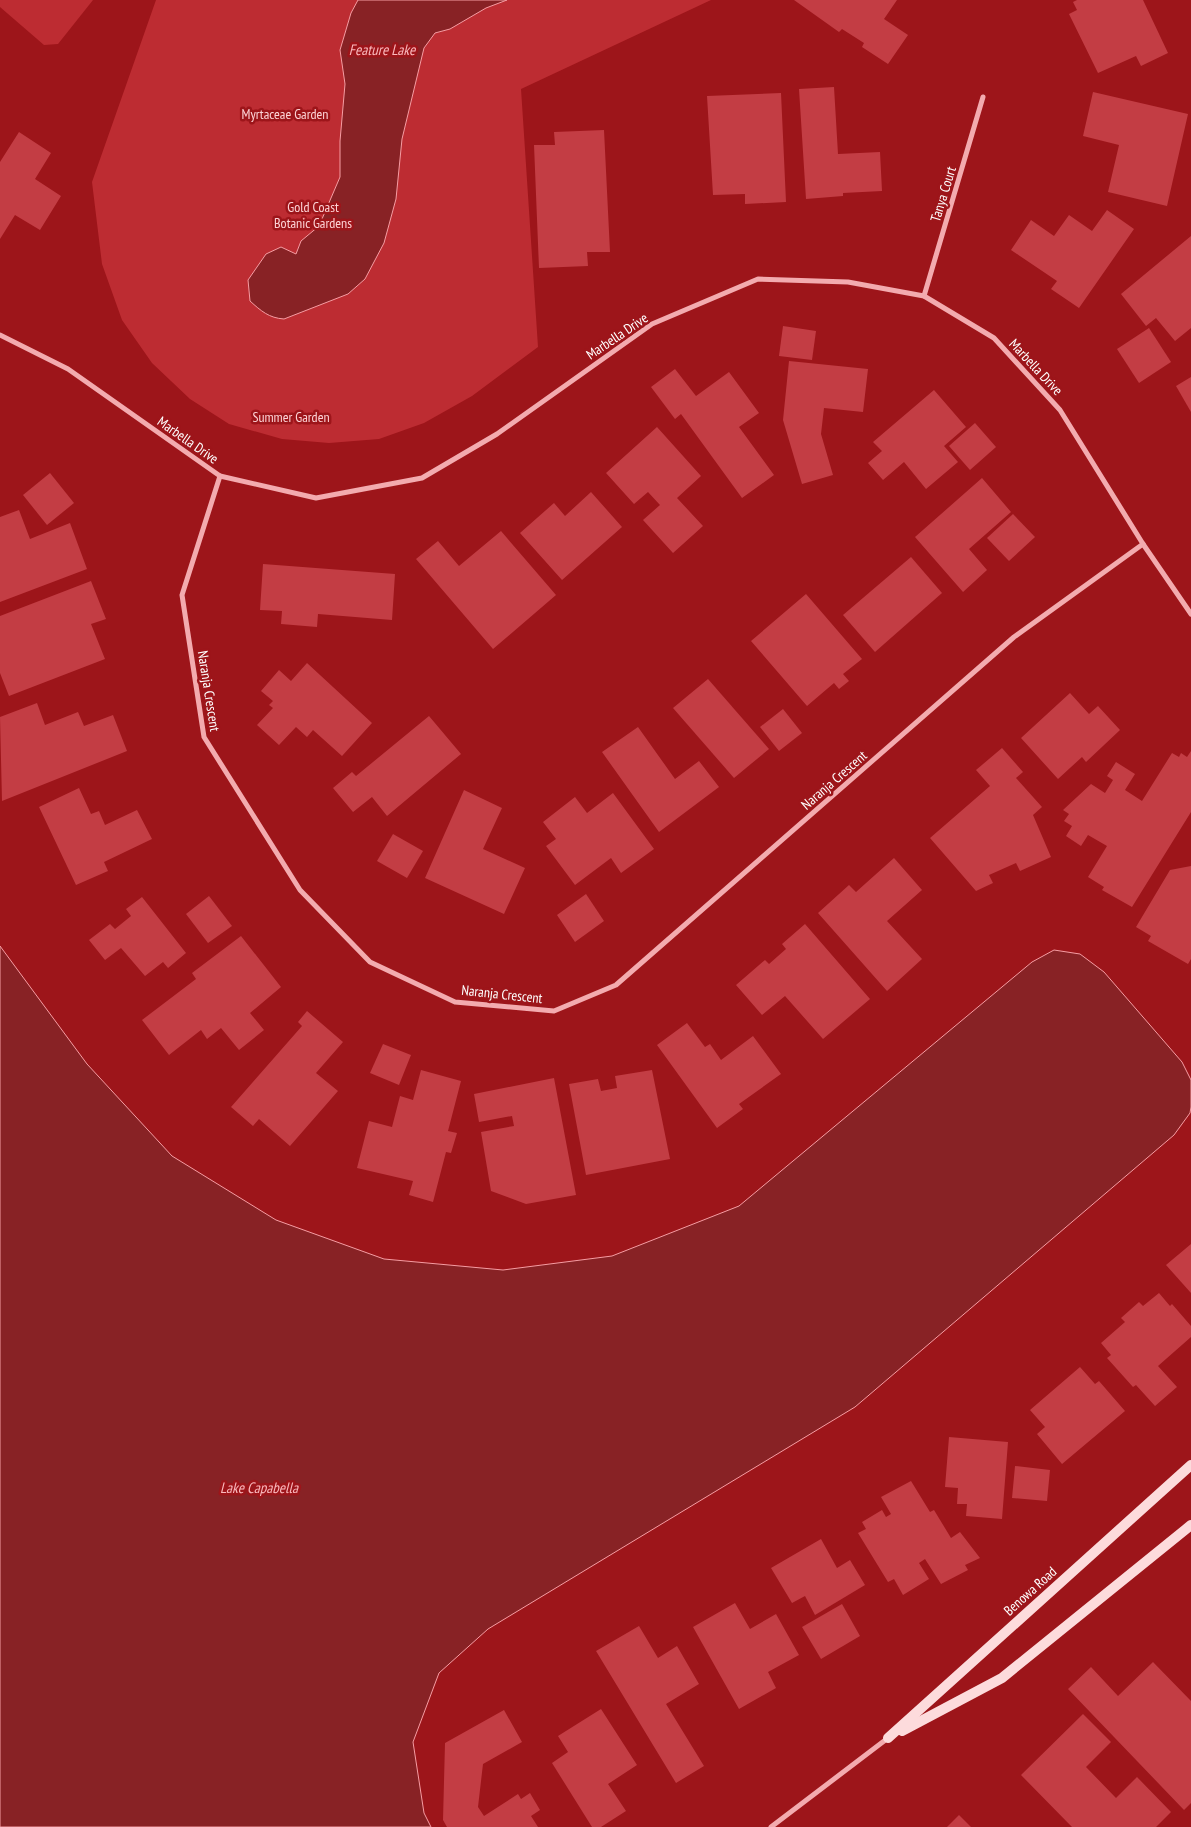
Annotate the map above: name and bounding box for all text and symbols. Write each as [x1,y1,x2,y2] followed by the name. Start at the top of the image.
[349,40,416,59] water label: Feature Lake
[242,105,329,123] park label: Myrtaceae Garden
[926,164,960,224] street label: Tanya Court
[274,198,352,232] park label: Gold Coast Botanic Gardens
[583,309,652,363] street label: Marbella Drive
[1005,335,1067,399] street label: Marbella Drive
[252,408,330,426] park label: Summer Garden
[154,412,222,468] street label: Marbella Drive
[194,649,224,733] street label: Naranja Crescent
[797,746,871,813] street label: Naranja Crescent
[461,981,544,1007] street label: Naranja Crescent
[220,1478,299,1497] water label: Lake Capabella
[1000,1563,1060,1619] street label: Benowa Road

